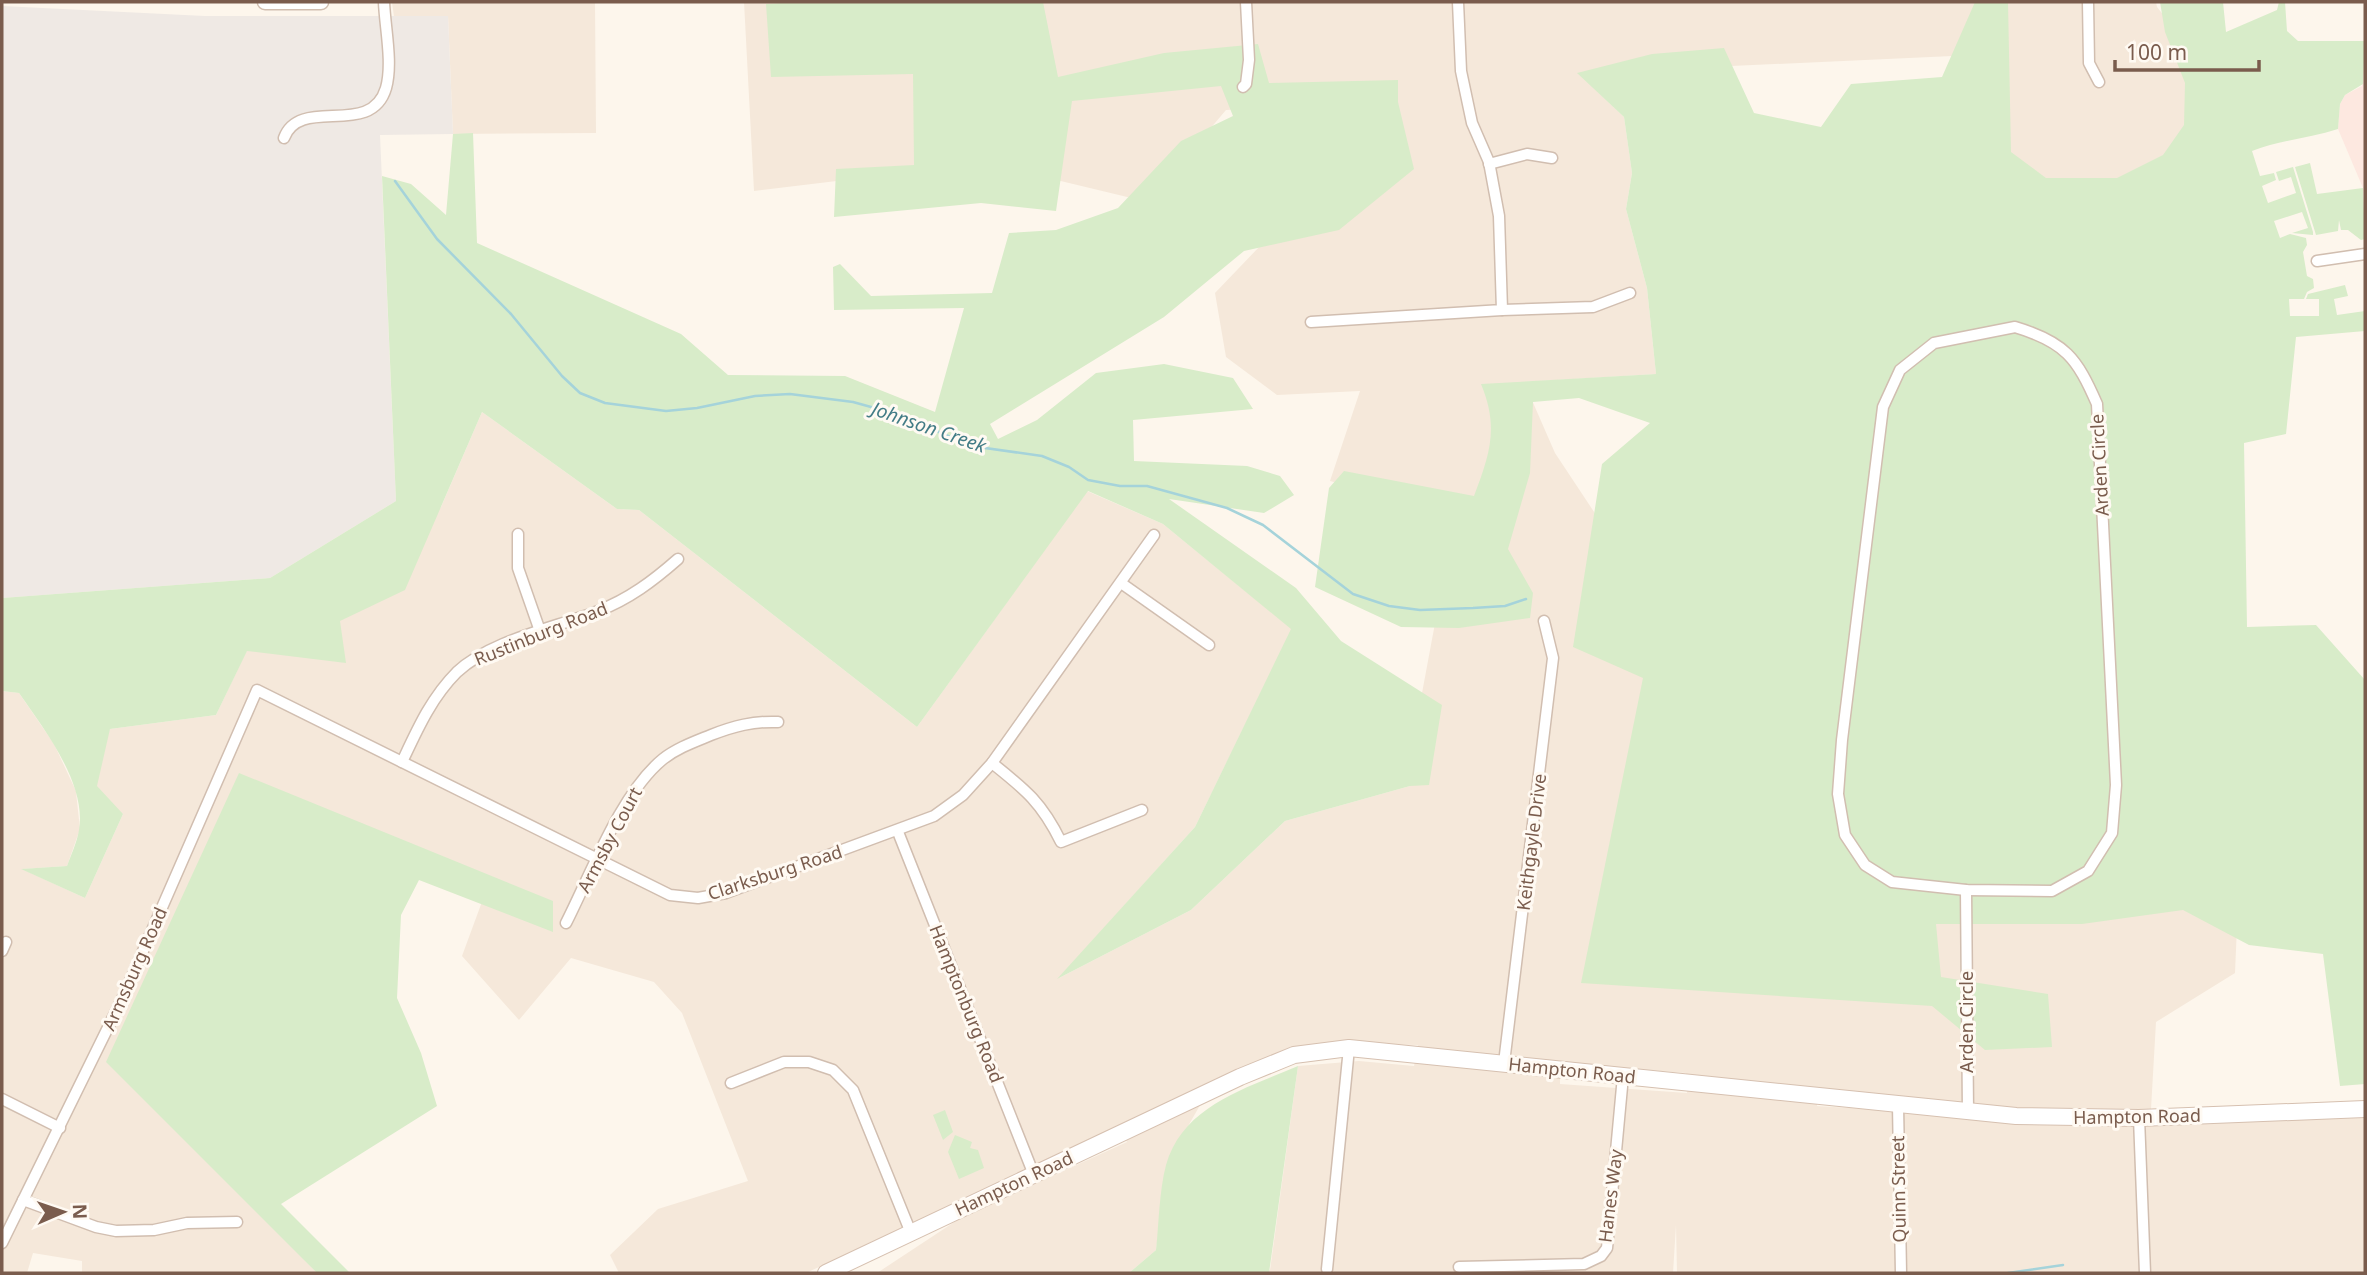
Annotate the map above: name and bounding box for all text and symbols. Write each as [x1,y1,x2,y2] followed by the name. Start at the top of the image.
[2115,28,2258,72] scale bar
[2126,38,2187,66] text: 100 m
[865,394,990,459] water label: Johnson Creek
[2084,413,2114,517] street label: Arden Circle
[470,595,611,671] street label: Rustinburg Road
[1511,772,1551,912] street label: Keithgayle Drive
[571,782,647,896] street label: Armsby Court
[704,839,845,905] street label: Clarksburg Road
[96,903,172,1034] street label: Armsburg Road
[924,921,1010,1086] street label: Hamptonburg Road
[1954,971,1978,1073] street label: Arden Circle
[1507,1051,1637,1089] street label: Hampton Road
[2073,1103,2201,1129] street label: Hampton Road
[1885,1135,1911,1243] street label: Quinn Street
[951,1145,1077,1221] street label: Hampton Road
[1592,1147,1628,1244] street label: Hanes Way
[28,1177,98,1247] north arrow
[67,1203,93,1220] text: N

